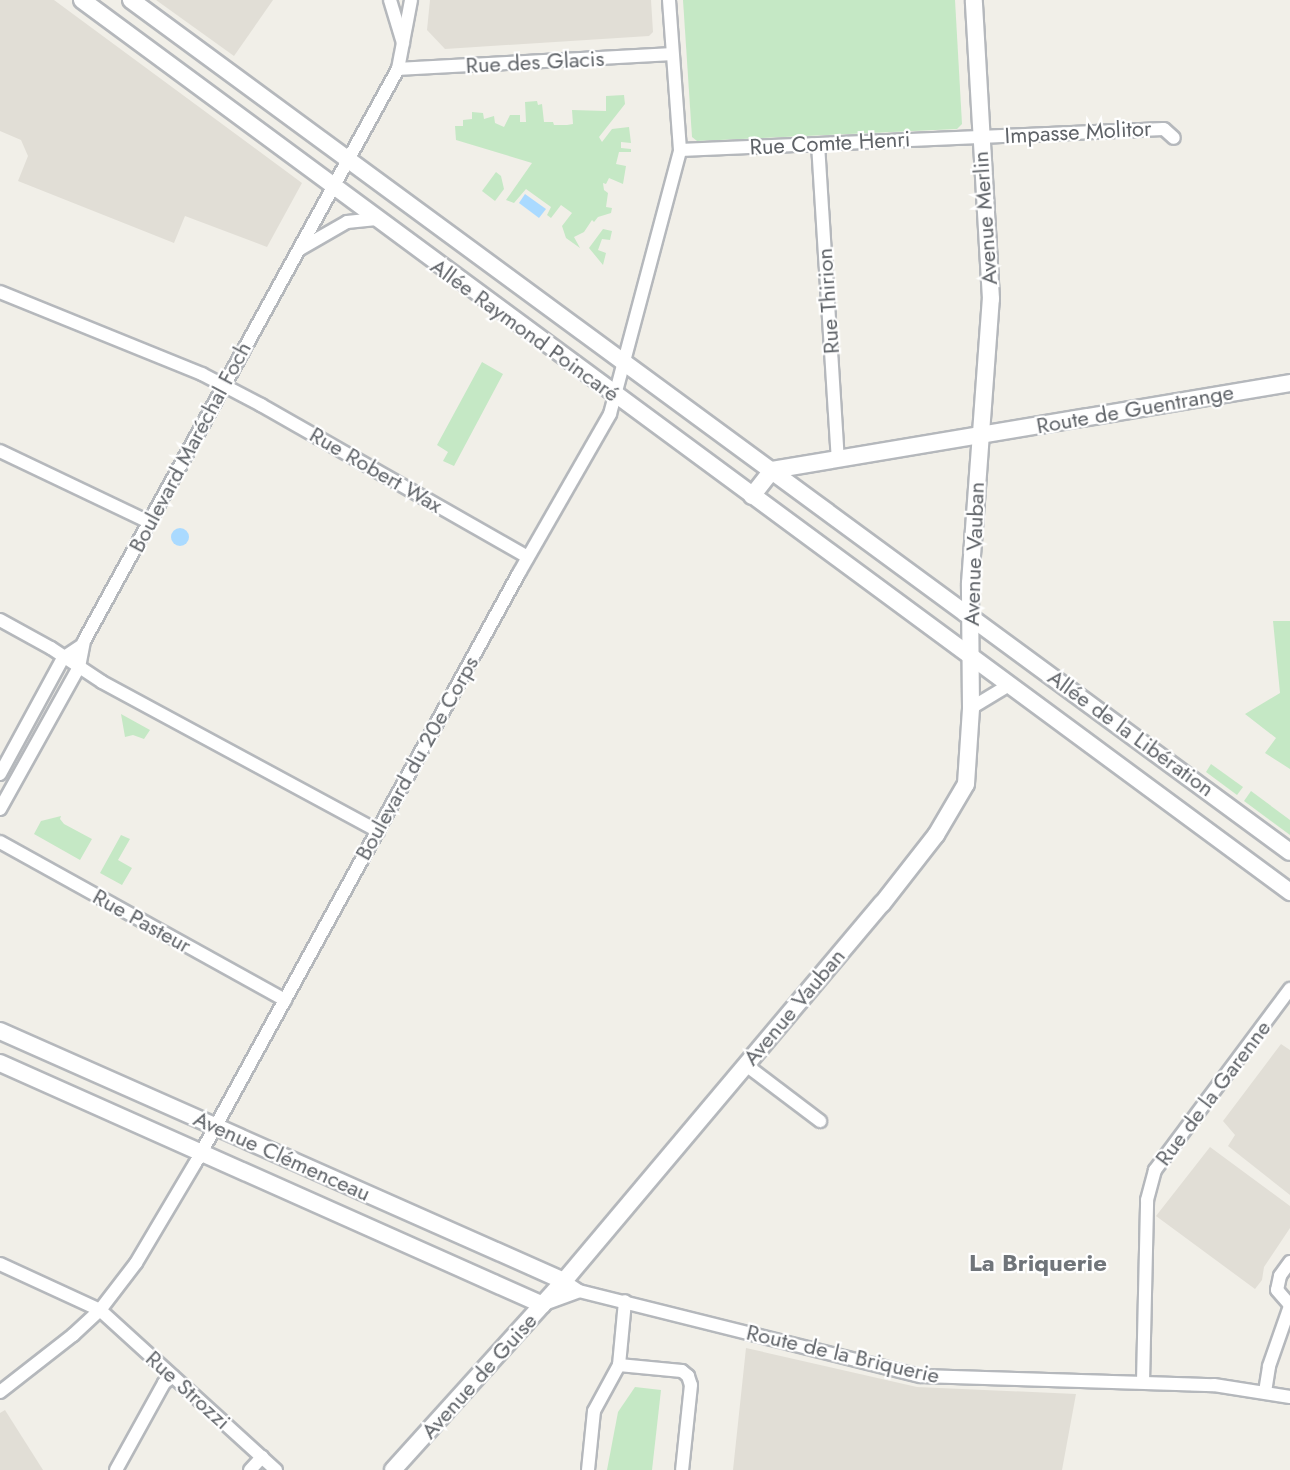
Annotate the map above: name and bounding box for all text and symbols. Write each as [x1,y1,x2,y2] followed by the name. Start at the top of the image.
[465,45,605,79] street label: Rue des Glacis
[1004,115,1152,149] street label: Impasse Molitor
[749,126,911,160] street label: Rue Comte Henri
[967,150,1003,286] street label: Avenue Merlin
[811,247,845,355] street label: Rue Thirion
[426,253,624,407] street label: Allée Raymond Poincaré
[123,337,257,557] street label: Boulevard Maréchal Foch
[1034,379,1236,439] street label: Route de Guentrange
[305,421,447,519] street label: Rue Robert Wax
[958,481,990,627] street label: Avenue Vauban
[350,651,484,865] street label: Boulevard du 20e Corps
[1043,664,1219,802] street label: Allée de la Libération
[88,883,196,959] street label: Rue Pasteur
[738,943,850,1071] street label: Avenue Vauban
[1150,1015,1276,1171] street label: Rue de la Garenne
[190,1105,374,1207] street label: Avenue Clémenceau
[969,1249,1107,1277] district label: La Briquerie
[416,1308,542,1444] street label: Avenue de Guise
[744,1319,942,1389] street label: Route de la Briquerie
[140,1345,236,1435] street label: Rue Strozzi

